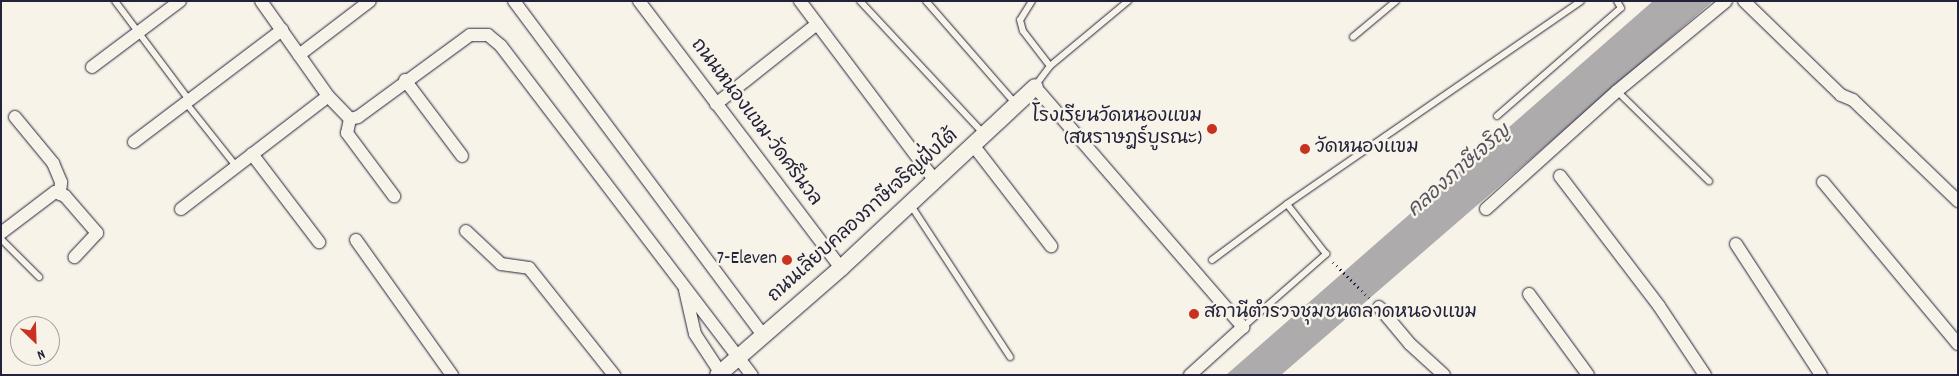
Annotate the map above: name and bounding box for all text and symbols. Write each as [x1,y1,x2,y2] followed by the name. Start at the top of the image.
[685,35,825,211] street label: ถนนหนองแขม-วัดศรีนวล
[1032,107,1202,151] place label: โรงเรียนวัดหนองแขม (สหราษฎร์บูรณะ)
[1404,121,1516,223] water label: คลองภาษีเจริญ
[1206,123,1218,135] marker: โรงเรียนวัดหนองแขม (สหราษฎร์บูรณะ)
[764,126,964,308] street label: ถนนเลียบคลองภาษีเจริญฝั่งใต้
[1315,138,1419,160] place label: วัดหนองแขม
[1299,143,1311,155] marker: วัดหนองแขม
[717,249,777,271] place label: 7-Eleven
[781,254,793,266] marker: 7-Eleven
[1204,303,1477,325] place label: สถานีตำรวจชุมชนตลาดหนองแขม
[1188,308,1200,320] marker: สถานีตำรวจชุมชนตลาดหนองแขม
[10,316,60,366] north arrow
[33,343,48,364] text: N

